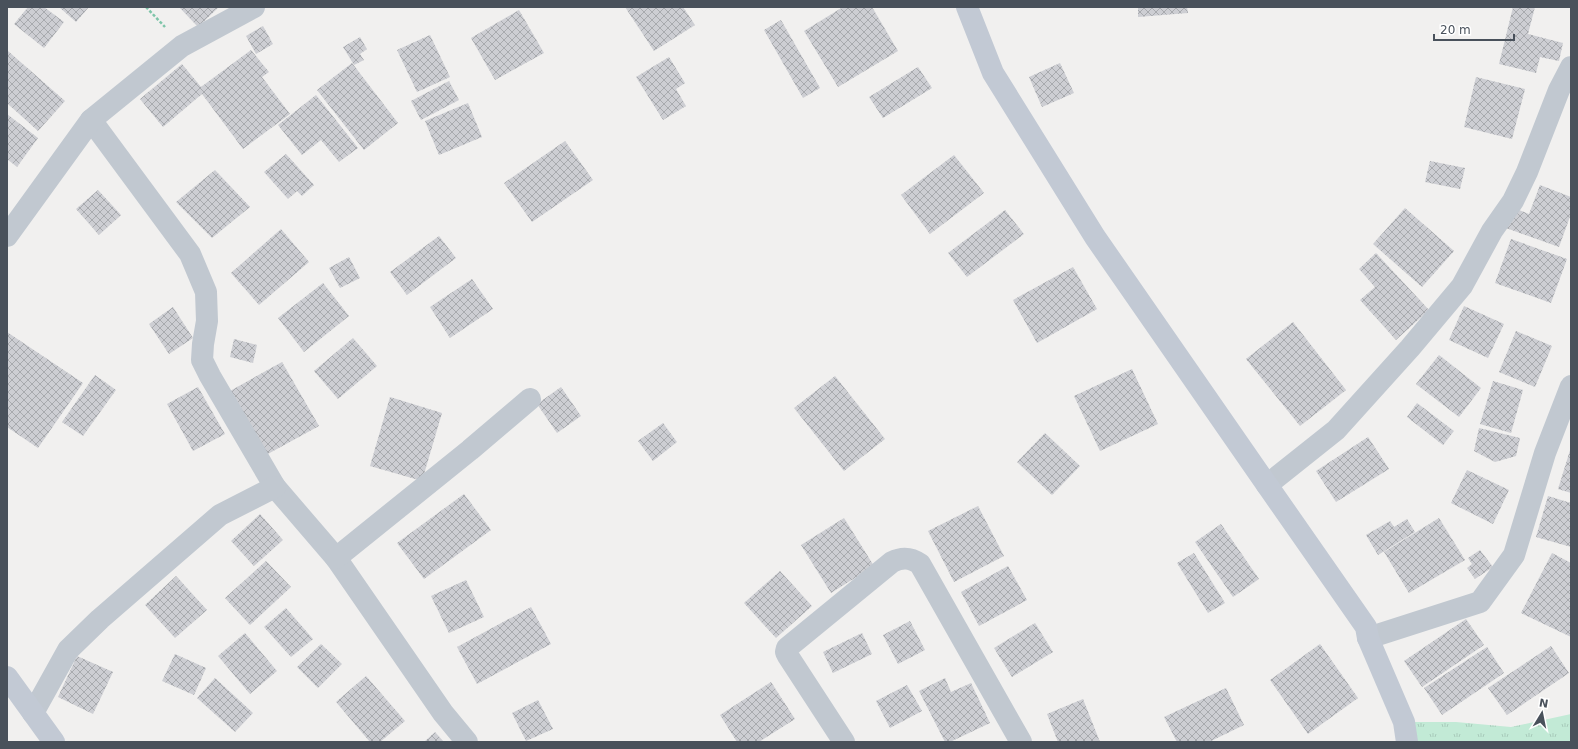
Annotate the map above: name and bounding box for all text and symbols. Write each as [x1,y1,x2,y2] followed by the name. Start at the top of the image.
[1434,16,1514,42] scale bar
[1440,23,1471,37] text: 20 m
[1522,693,1562,733] north arrow
[1538,696,1549,711] text: N

